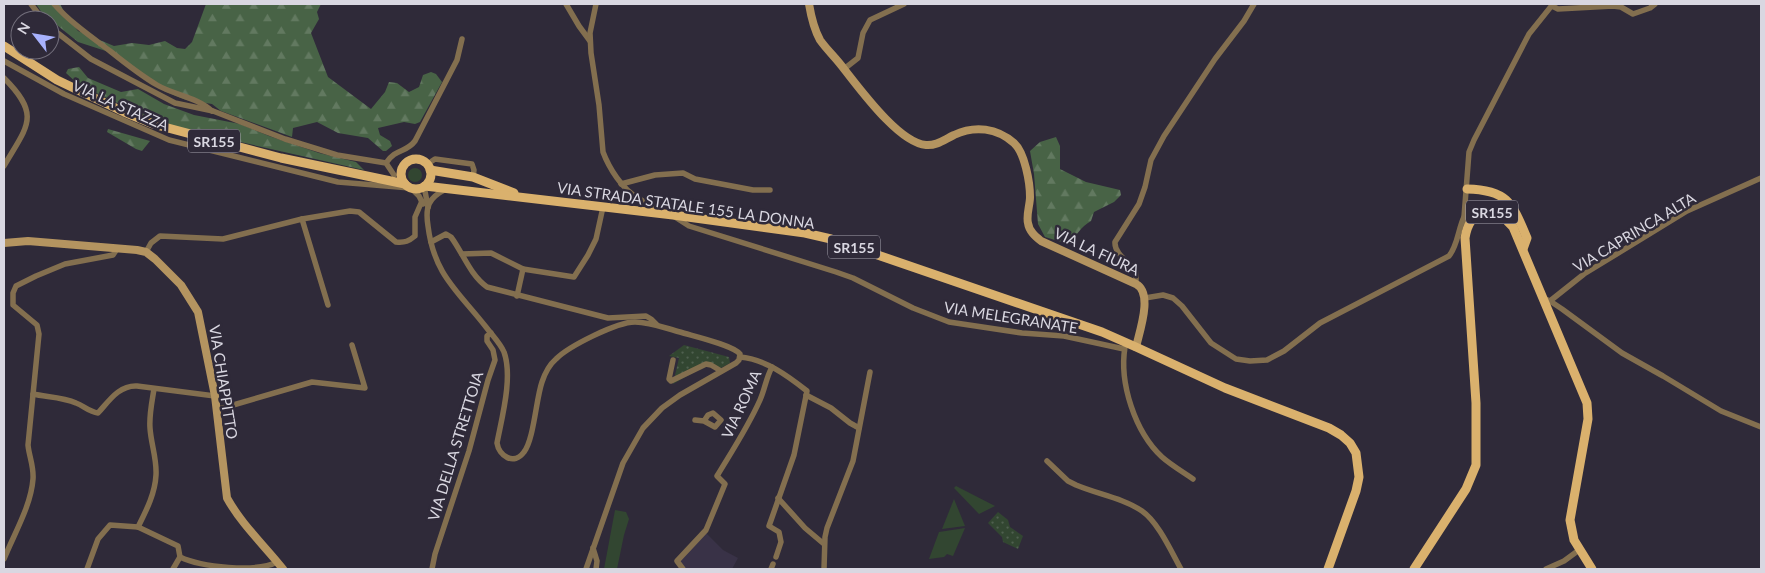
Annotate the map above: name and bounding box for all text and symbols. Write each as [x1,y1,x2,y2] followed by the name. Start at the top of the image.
[10,10,60,60] north arrow
[13,19,33,37] text: N
[70,76,173,135] street label: VIA LA STAZZA
[188,130,240,152] road number: SR155
[556,178,817,232] street label: VIA STRADA STATALE 155 LA DONNA
[1570,188,1699,276] street label: VIA CAPRINCA ALTA
[1466,200,1518,223] road number: SR155
[1051,223,1143,279] street label: VIA LA FIURA
[828,236,880,258] road number: SR155
[943,298,1079,336] street label: VIA MELEGRANATE
[206,324,242,440] street label: VIA CHIAPPITTO
[717,366,765,441] street label: VIA ROMA
[424,368,487,523] street label: VIA DELLA STRETTOIA

